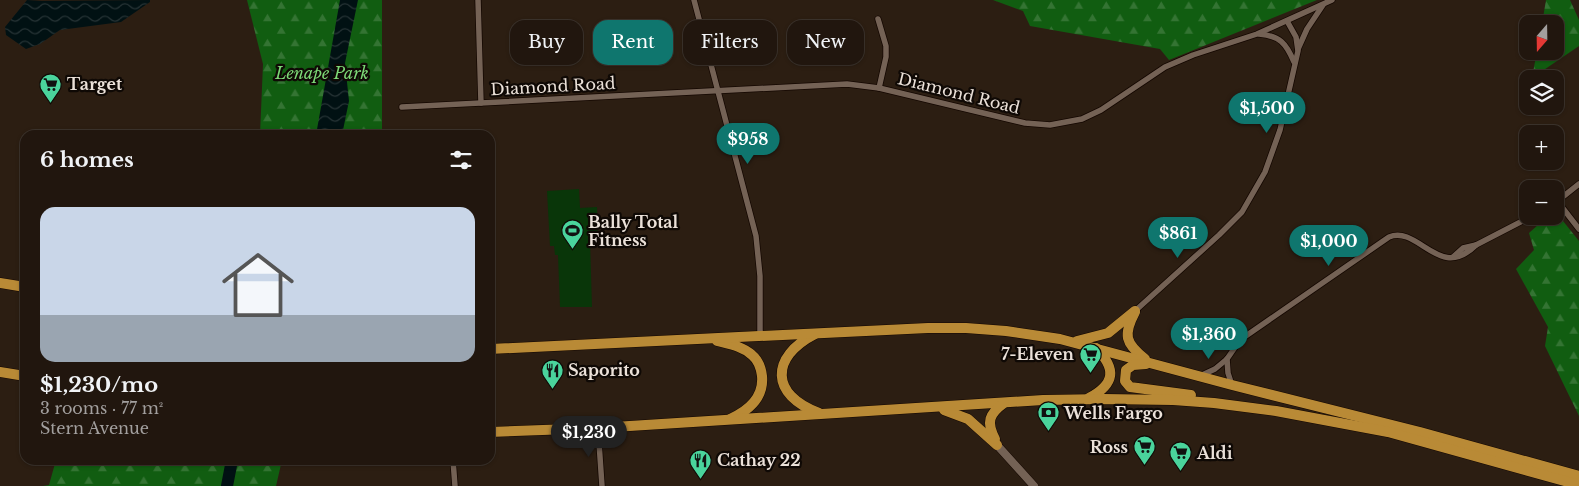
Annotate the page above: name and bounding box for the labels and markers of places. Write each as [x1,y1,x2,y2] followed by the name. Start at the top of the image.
[39,72,63,103] supermarket icon: Target
[67,74,123,94] place label: Target
[1226,92,1308,134] pin: $1,500
[718,122,778,165] pin: $958
[588,212,679,250] place label: Bally Total Fitness
[1148,216,1208,259] pin: $861
[560,219,584,250] sports icon: Bally Total Fitness
[1288,224,1370,267] pin: $1,000
[1168,318,1250,360] pin: $1,360
[1078,342,1102,373] supermarket icon: 7-Eleven
[1001,344,1074,364] place label: 7-Eleven
[540,358,564,389] restaurant icon: Saporito
[568,360,640,380] place label: Saporito
[1036,401,1060,432] bank icon: Wells Fargo
[1063,403,1163,423] place label: Wells Fargo
[548,416,630,458] pin: $1,230
[1132,435,1156,466] supermarket icon: Ross
[1090,437,1128,457] place label: Ross
[1169,441,1193,472] supermarket icon: Aldi
[1196,443,1233,463] place label: Aldi
[689,448,713,479] restaurant icon: Cathay 22
[717,450,801,470] place label: Cathay 22

